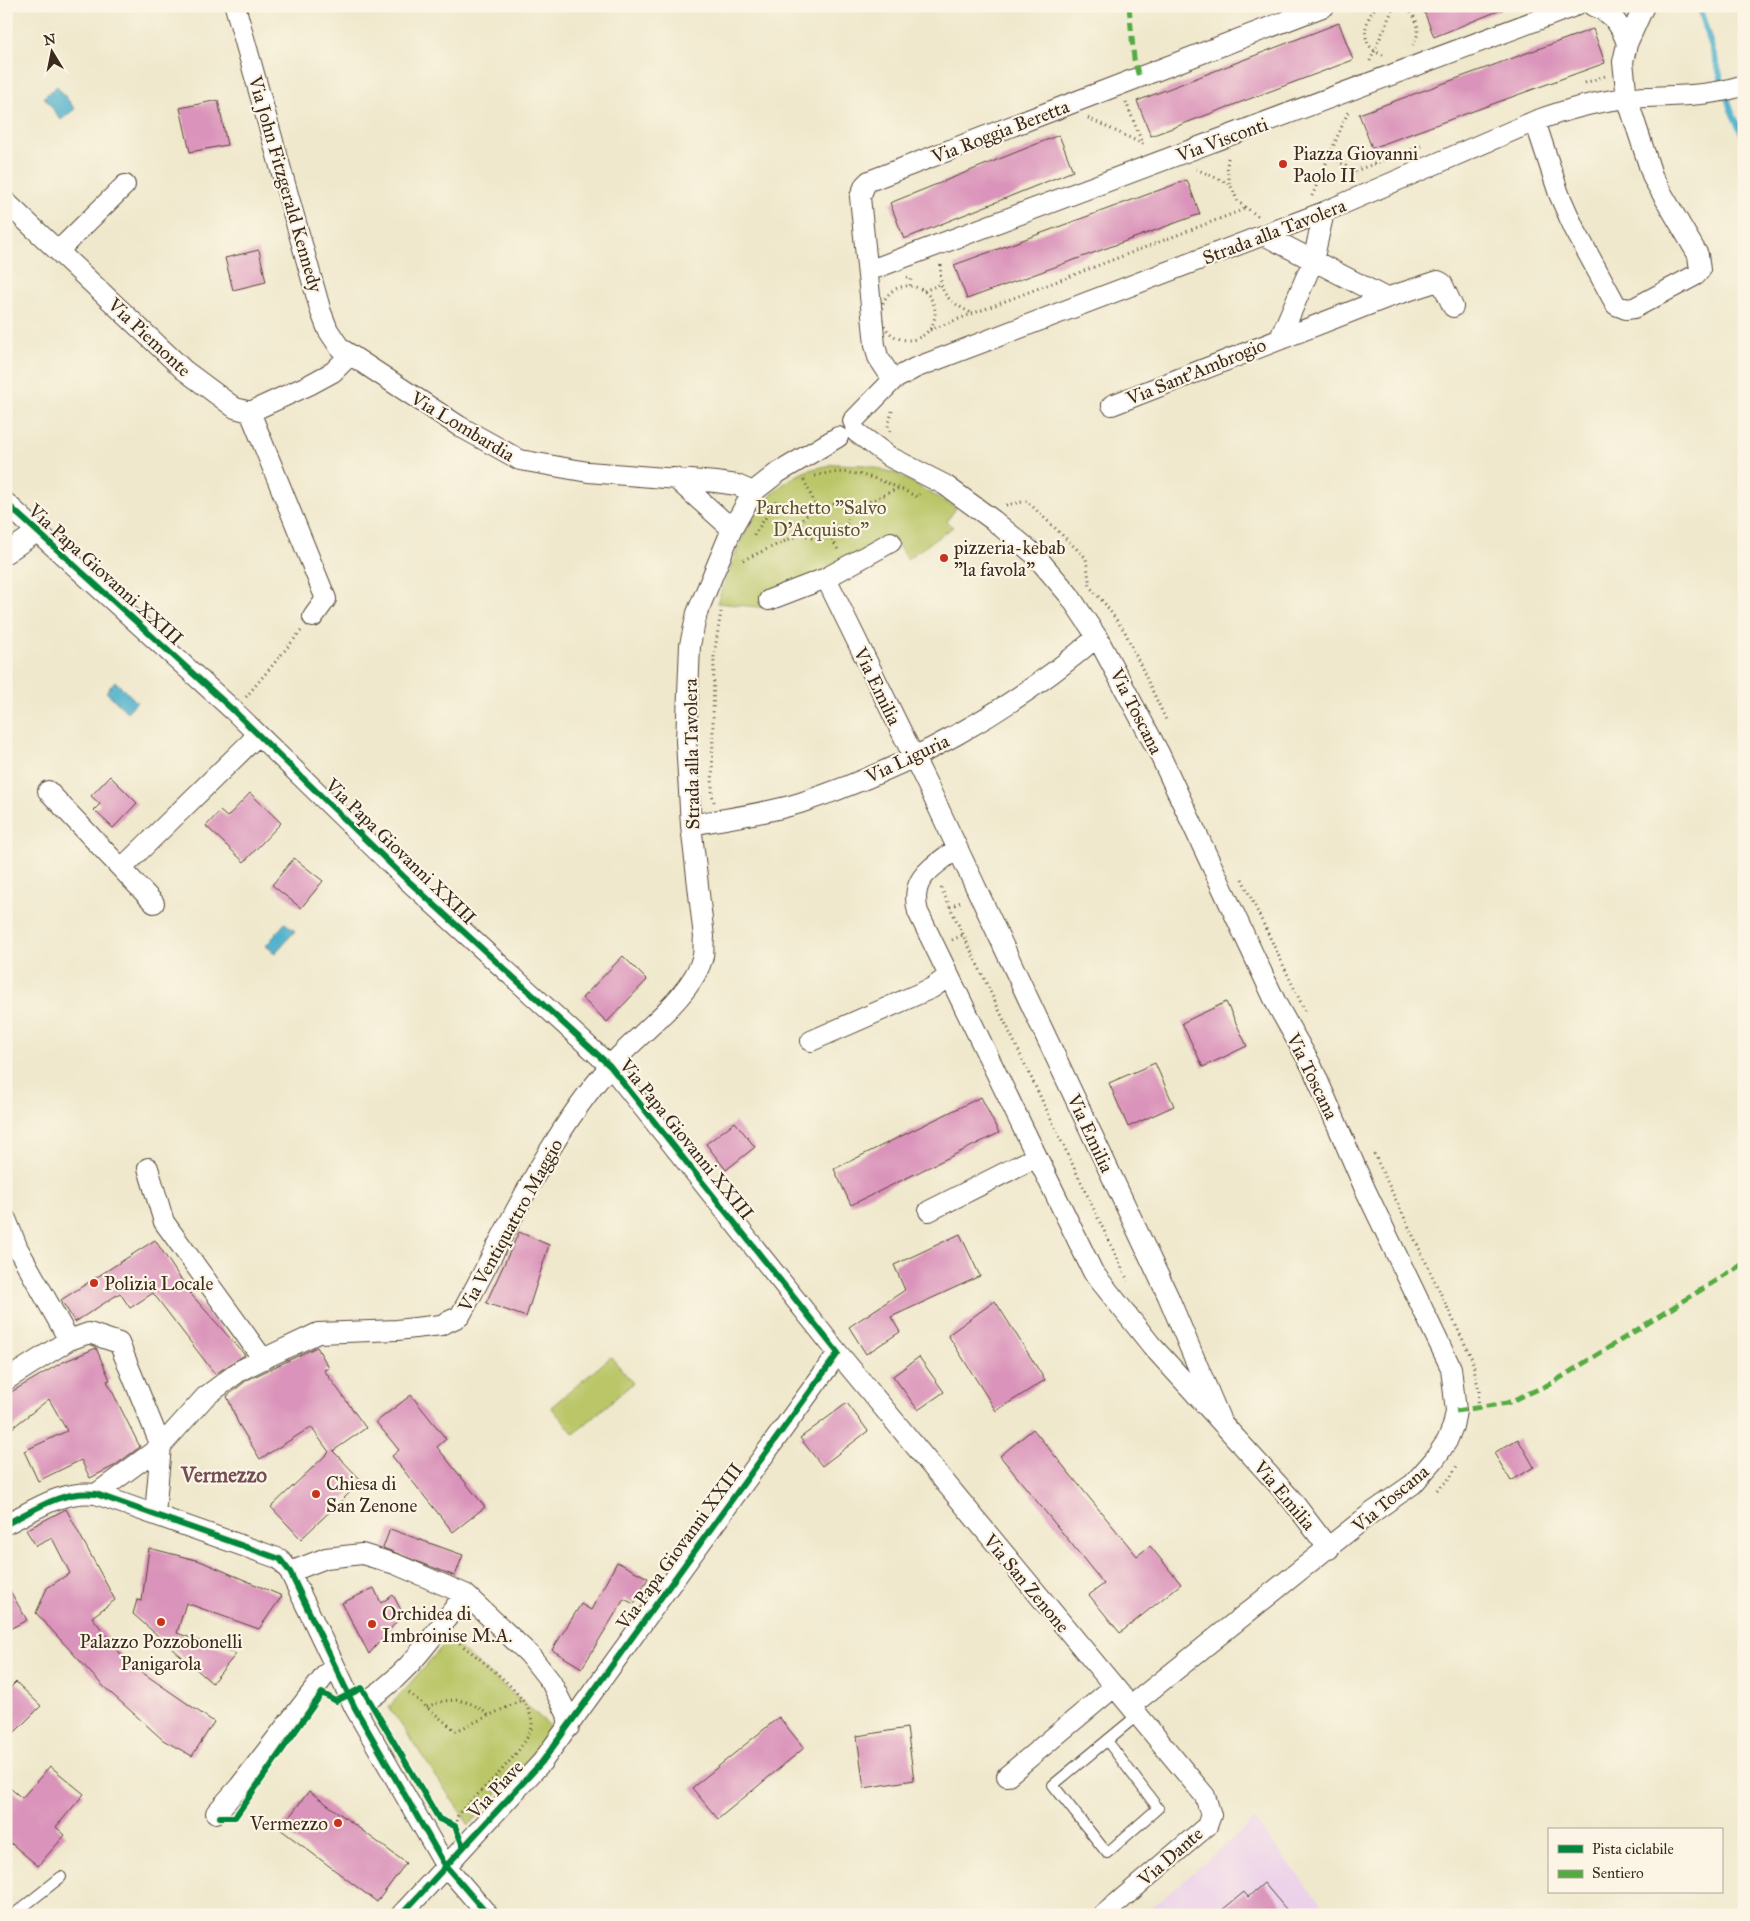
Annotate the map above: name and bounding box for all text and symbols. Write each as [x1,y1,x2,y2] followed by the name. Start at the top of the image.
[28,28,78,78] north arrow
[43,30,57,49] text: N
[242,72,328,296] street label: Via John Fitzgerald Kennedy
[927,94,1073,170] street label: Via Roggia Beretta
[1172,112,1271,167] street label: Via Visconti
[1293,142,1418,187] place label: Piazza Giovanni Paolo II
[1277,158,1289,170] marker: Piazza Giovanni Paolo II
[1199,193,1350,269] street label: Strada alla Tavolera
[103,292,196,382] street label: Via Piemonte
[1122,333,1270,411] street label: Via Sant'Ambrogio
[406,386,520,467] street label: Via Lombardia
[756,496,887,542] park label: Parchetto "Salvo D'Acquisto"
[23,498,188,650] street label: Via Papa Giovanni XXIII
[953,536,1065,581] place label: pizzeria-kebab "la favola"
[938,552,950,564] marker: pizzeria-kebab "la favola"
[848,643,907,730] street label: Via Emilia
[1105,664,1168,759] street label: Via Toscana
[679,677,704,830] street label: Strada alla Tavolera
[861,729,954,789] street label: Via Liguria
[320,773,481,929] street label: Via Papa Giovanni XXIII
[1281,1028,1344,1124] street label: Via Toscana
[614,1054,759,1224] street label: Via Papa Giovanni XXIII
[1062,1090,1119,1177] street label: Via Emilia
[453,1135,569,1317] street label: Via Ventiquattro Maggio
[104,1272,213,1295] place label: Polizia Locale
[88,1277,100,1289] marker: Polizia Locale
[1248,1455,1321,1536] street label: Via Emilia
[611,1459,748,1635] street label: Via Papa Giovanni XXIII
[1347,1459,1434,1538] street label: Via Toscana
[180,1462,267,1488] district label: Vermezzo
[326,1472,417,1517] place label: Chiesa di San Zenone
[310,1488,322,1500] marker: Chiesa di San Zenone
[978,1528,1075,1637] street label: Via San Zenone
[382,1602,512,1647] place label: Orchidea di Imbroinise M.A.
[155,1616,167,1628] marker: Palazzo Pozzobonelli Panigarola
[366,1618,378,1630] marker: Orchidea di Imbroinise M.A.
[79,1630,243,1676] place label: Palazzo Pozzobonelli Panigarola
[462,1755,528,1824] street label: Via Piave
[249,1812,328,1835] place label: Vermezzo
[332,1817,344,1829] marker: Vermezzo
[1132,1822,1208,1891] street label: Via Dante
[1548,1828,1722,1894] legend
[1592,1840,1674,1858] text: Pista ciclabile
[1592,1864,1644,1882] text: Sentiero

